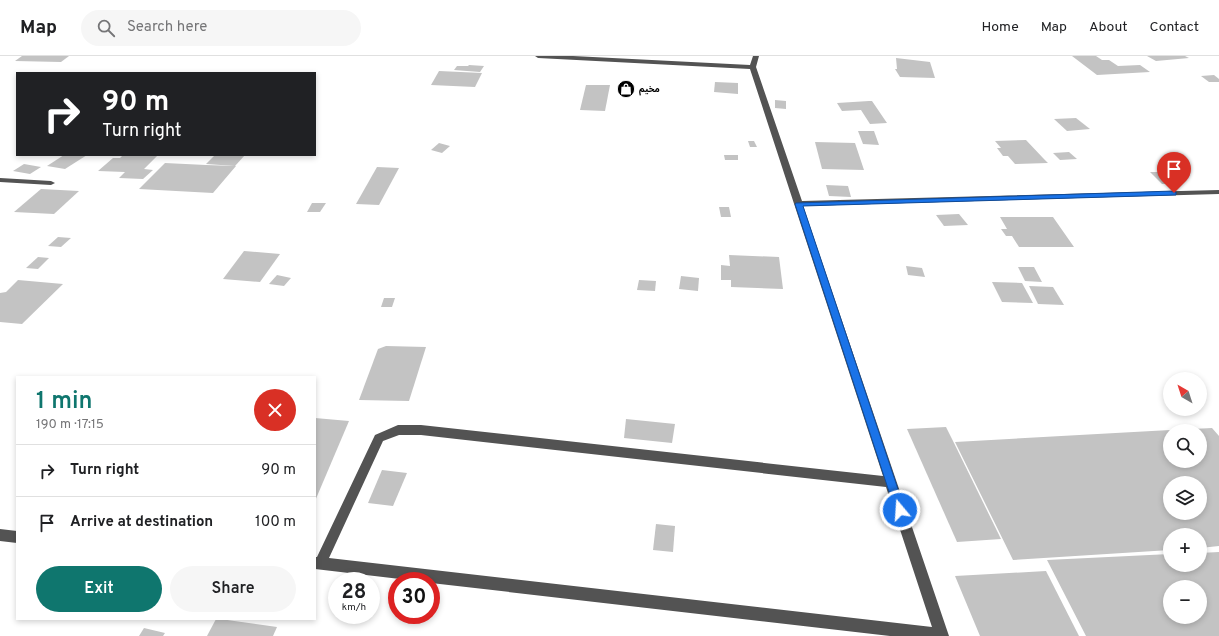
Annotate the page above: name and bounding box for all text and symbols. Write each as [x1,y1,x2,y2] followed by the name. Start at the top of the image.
[81,10,361,46] search box
[20,16,57,40] text: Map
[95,17,117,39] icon: search
[127,18,207,37] text: Search here
[982,19,1019,36] text: Home
[1041,19,1067,36] text: Map
[1089,19,1128,36] text: About
[1150,19,1199,36] text: Contact
[616,79,636,99] shop icon: مخيم
[639,84,660,96] place label: مخيم
[102,85,169,121] text: 90 m
[36,88,88,140] icon: right
[102,120,182,143] text: Turn right
[1157,152,1191,193] pin
[1163,158,1185,180] icon: arrive
[1163,372,1207,416] north arrow
[1163,372,1207,624] map controls
[36,387,93,417] text: 1 min
[254,389,296,431] button: close
[36,417,104,433] text: 190 m · 17:15
[1163,424,1207,468] button: search
[36,460,58,482] icon: right
[70,461,139,480] text: Turn right
[261,461,296,480] text: 90 m
[1163,476,1207,520] button: layers
[879,489,921,531] position arrow
[36,512,58,534] icon: arrive
[70,513,213,532] text: Arrive at destination
[255,513,296,532] text: 100 m
[1163,528,1207,572] button: +
[36,566,162,612] button: Exit
[170,566,296,612] button: Share
[388,572,440,624] speed limit sign: 30
[342,580,366,606] text: 28
[1163,580,1207,624] button: −
[342,601,366,614] text: km/h

